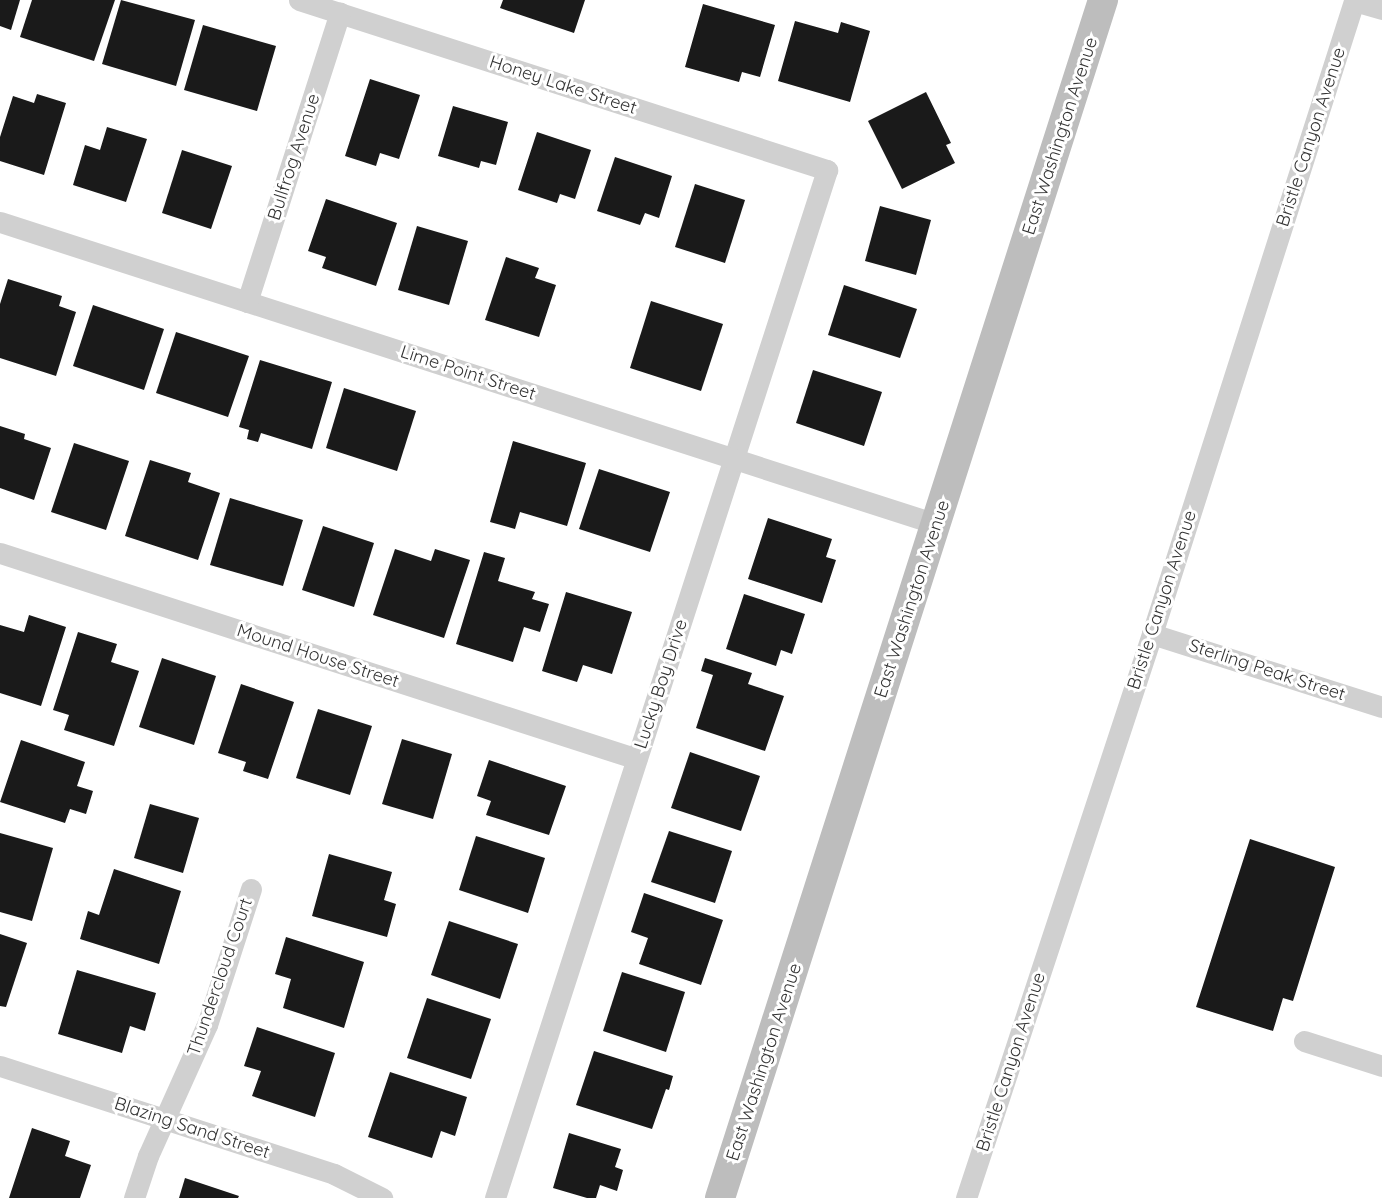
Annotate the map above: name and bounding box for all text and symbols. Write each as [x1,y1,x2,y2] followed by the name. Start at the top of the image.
[1018,34,1102,238] street label: East Washington Avenue
[1272,45,1350,229] street label: Bristle Canyon Avenue
[487,51,639,119] street label: Honey Lake Street
[263,91,325,223] street label: Bullfrog Avenue
[398,341,538,405] street label: Lime Point Street
[870,497,954,701] street label: East Washington Avenue
[1123,508,1201,692] street label: Bristle Canyon Avenue
[630,616,692,752] street label: Lucky Boy Drive
[234,620,402,692] street label: Mound House Street
[1186,635,1348,705] street label: Sterling Peak Street
[183,895,257,1059] street label: Thundercloud Court
[722,960,806,1164] street label: East Washington Avenue
[972,970,1050,1154] street label: Bristle Canyon Avenue
[112,1093,272,1163] street label: Blazing Sand Street

